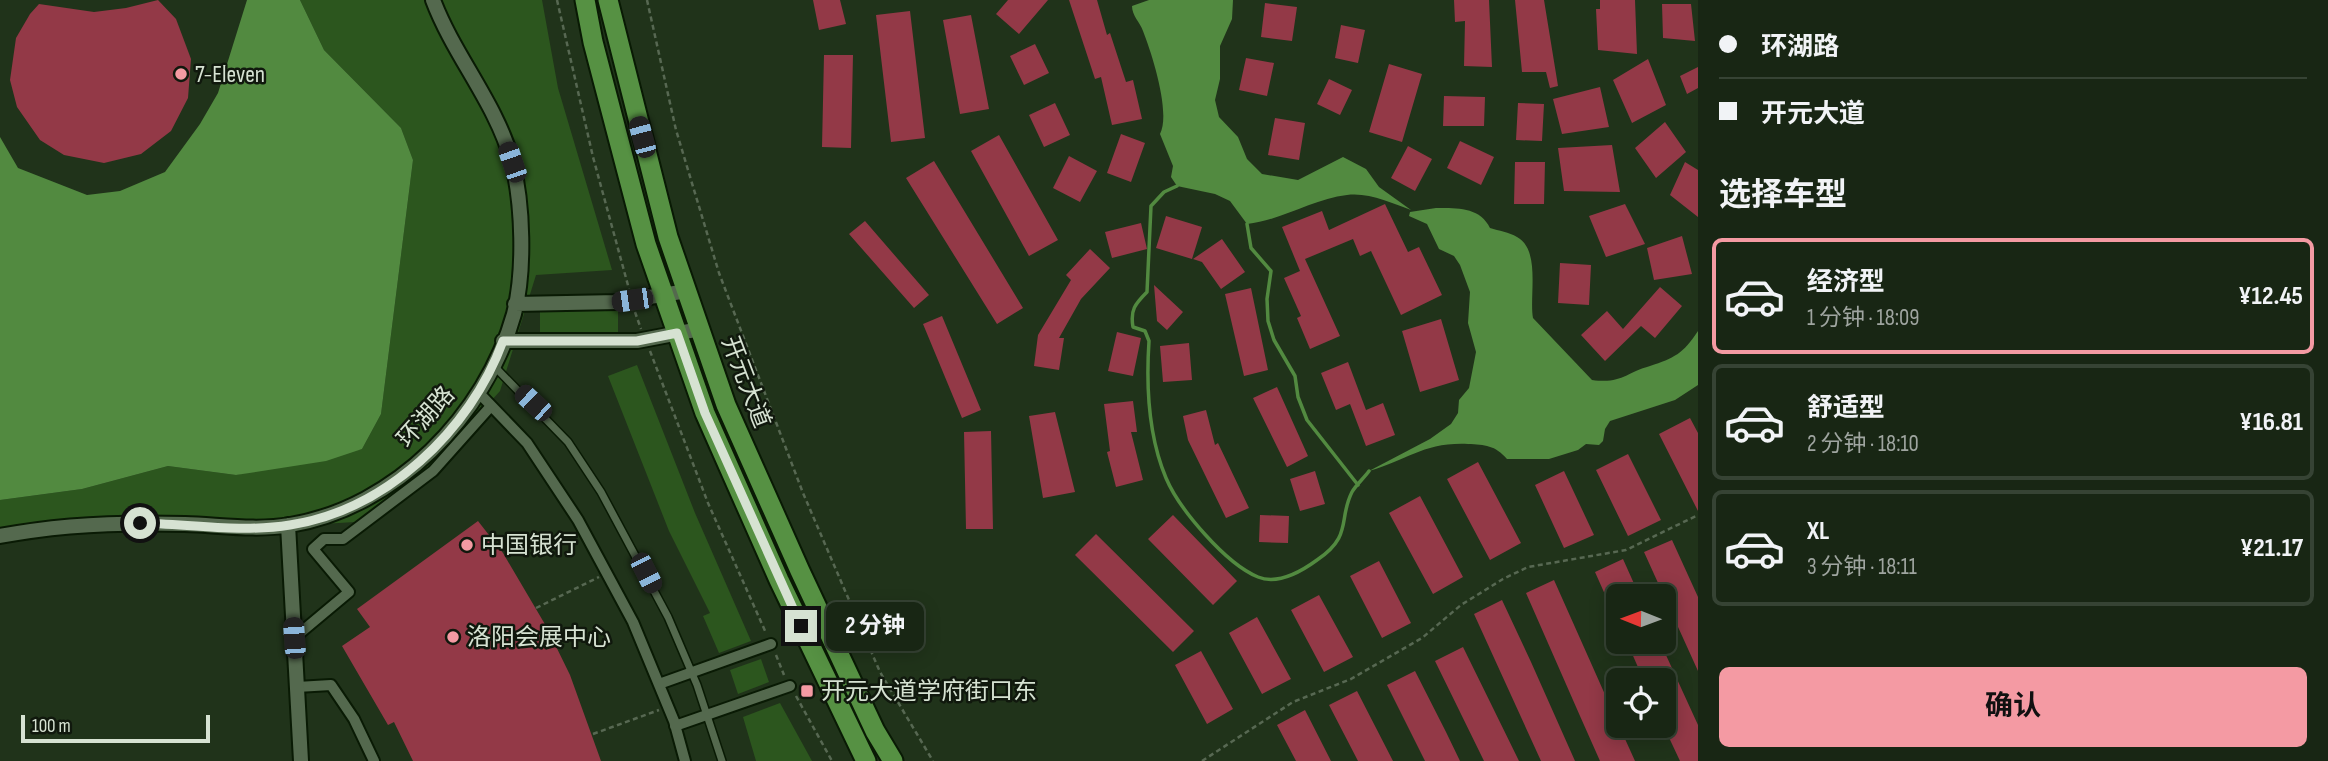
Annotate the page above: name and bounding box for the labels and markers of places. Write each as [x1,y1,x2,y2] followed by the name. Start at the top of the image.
[195,60,265,89] place label: 7-Eleven
[173,66,189,82] marker: 7-Eleven
[481,531,577,560] place label: 中国银行
[459,537,475,553] marker: 中国银行
[467,623,611,652] place label: 洛阳会展中心
[445,629,461,645] marker: 洛阳会展中心
[821,677,1037,706] place label: 开元大道学府街口东
[799,683,815,699] marker: 开元大道学府街口东

